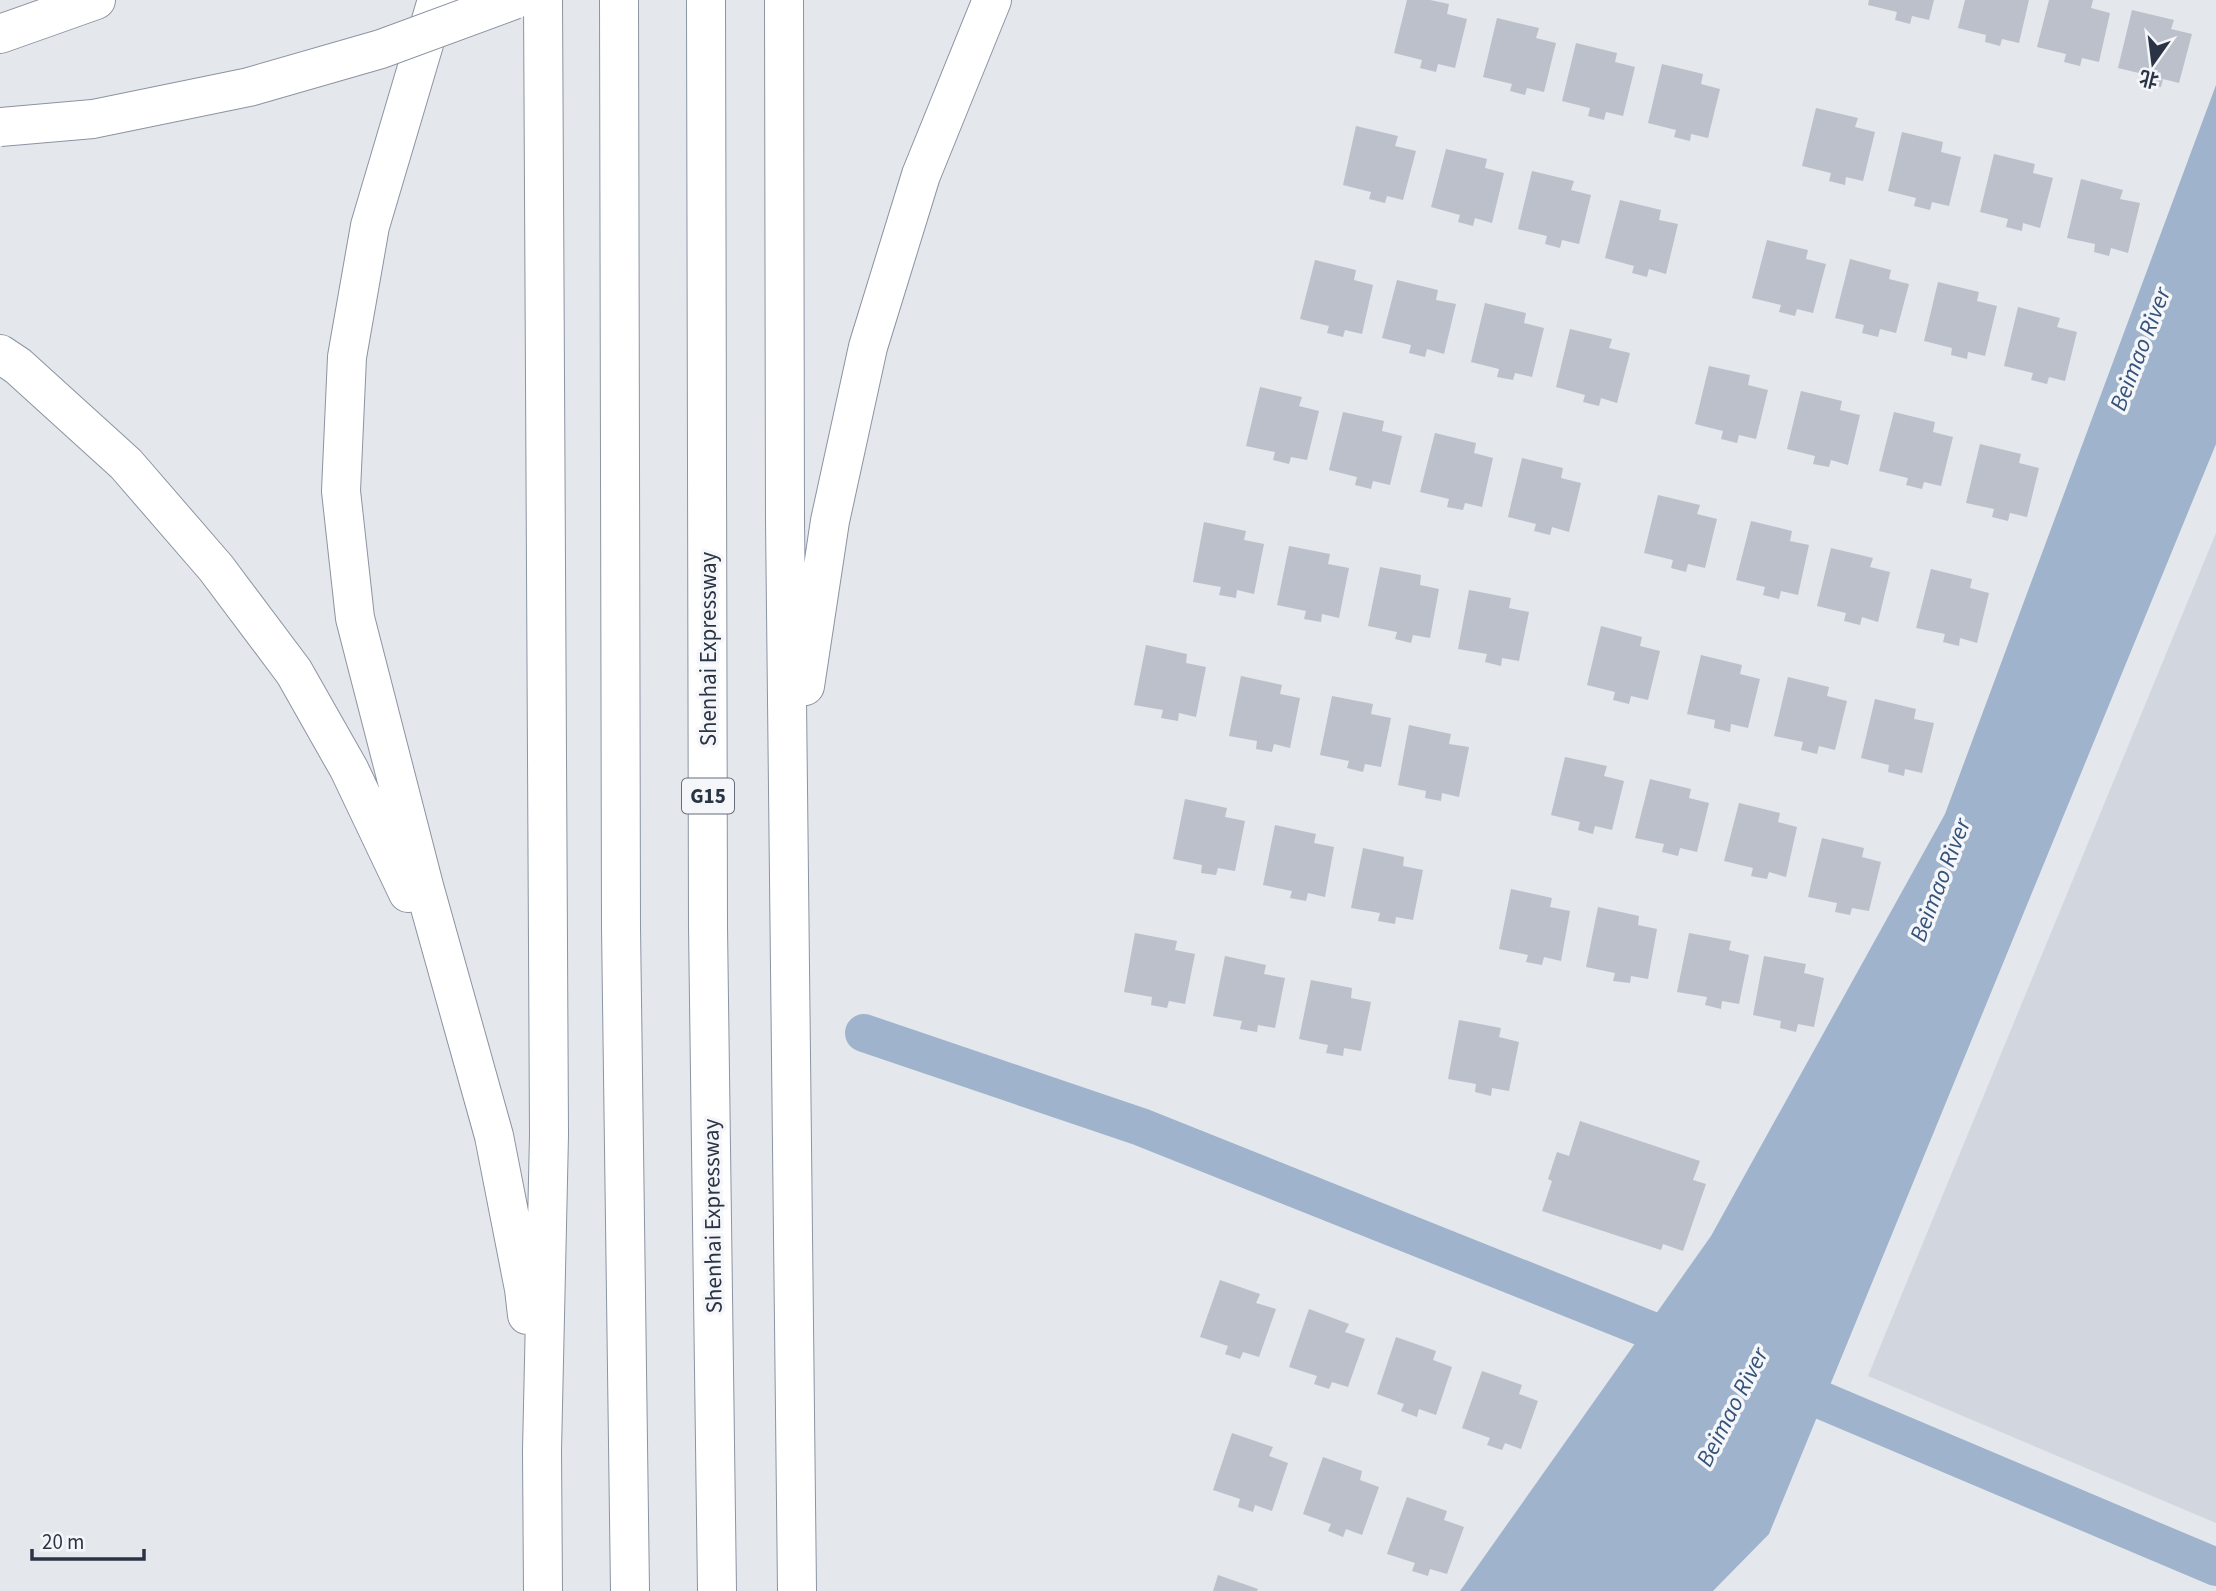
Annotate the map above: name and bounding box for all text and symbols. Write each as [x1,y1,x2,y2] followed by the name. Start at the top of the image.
[2118,28,2188,98] north arrow
[2137,63,2162,93] text: 北
[2101,281,2181,416] water label: Beimao River
[692,551,725,746] street label: Shenhai Expressway
[682,778,734,814] road number: G15
[1901,812,1981,947] water label: Beimao River
[694,1118,731,1314] street label: Shenhai Expressway
[1687,1340,1778,1473] water label: Beimao River
[32,1518,144,1562] scale bar
[42,1527,84,1557] text: 20 m

